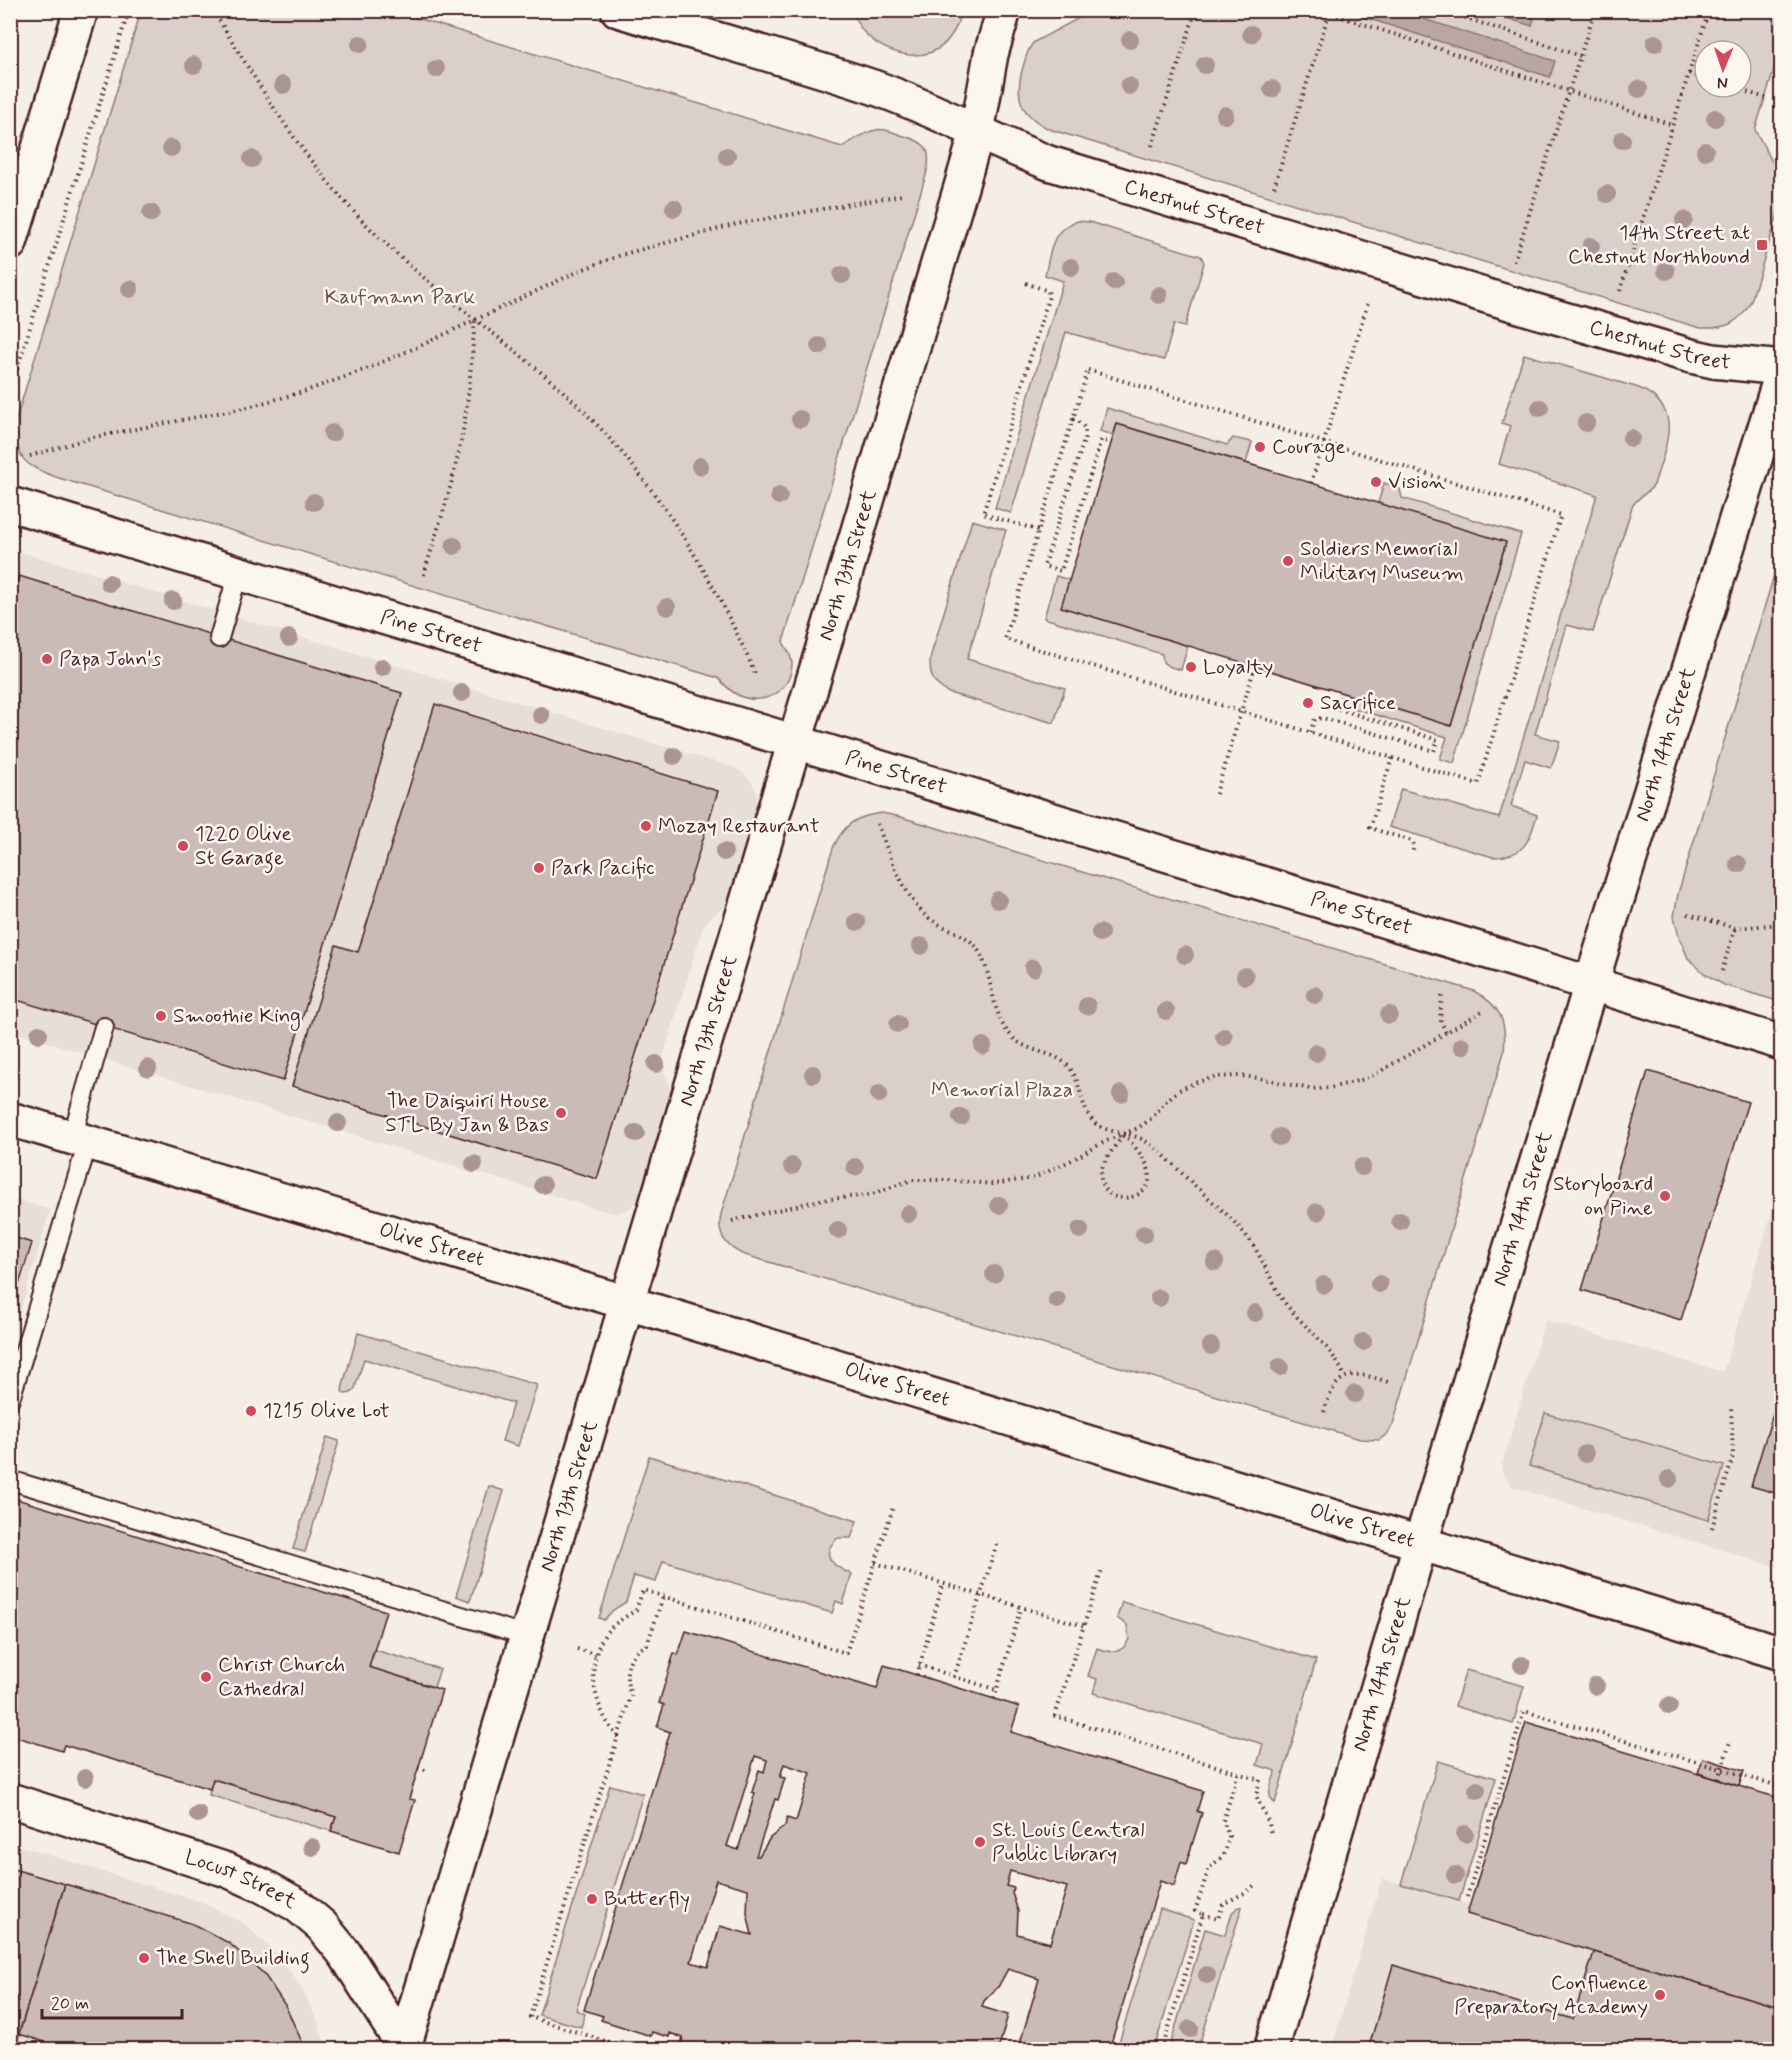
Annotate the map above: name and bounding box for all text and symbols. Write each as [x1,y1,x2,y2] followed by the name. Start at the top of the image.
[1693,39,1753,99] north arrow
[1717,72,1728,93] text: N
[1121,173,1268,242] street label: Chestnut Street
[1568,219,1750,271] place label: 14th Street at Chestnut Northbound
[1755,238,1769,252] marker: 14th Street at Chestnut Northbound
[325,283,476,311] park label: Kaufmann Park
[1586,313,1732,377] street label: Chestnut Street
[1272,433,1346,462] place label: Courage
[1253,440,1267,454] marker: Courage
[1388,468,1446,496] place label: Vision
[1369,475,1383,489] marker: Vision
[812,486,884,644] street label: North 13th Street
[1300,535,1464,587] place label: Soldiers Memorial Military Museum
[1281,554,1295,568] marker: Soldiers Memorial Military Museum
[377,603,485,660] street label: Pine Street
[59,645,161,673] place label: Papa John's
[40,652,54,666] marker: Papa John's
[1203,653,1273,681] place label: Loyalty
[1184,660,1198,674] marker: Loyalty
[1628,663,1703,825] street label: North 14th Street
[1320,689,1396,717] place label: Sacrifice
[1301,696,1315,710] marker: Sacrifice
[842,744,950,801] street label: Pine Street
[658,812,820,840] place label: Mozay Restaurant
[639,819,653,833] marker: Mozay Restaurant
[195,820,291,874] place label: 1220 Olive St Garage
[176,839,190,853] marker: 1220 Olive St Garage
[551,854,655,882] place label: Park Pacific
[532,861,546,875] marker: Park Pacific
[1307,885,1416,942] street label: Pine Street
[672,951,744,1110] street label: North 13th Street
[173,1002,301,1031] place label: Smoothie King
[154,1009,168,1023] marker: Smoothie King
[931,1076,1073,1104] park label: Memorial Plaza
[385,1087,549,1139] place label: The Daiquiri House STL By Jan & Bas
[554,1106,568,1120] marker: The Daiquiri House STL By Jan & Bas
[1486,1128,1559,1289] street label: North 14th Street
[1553,1170,1653,1222] place label: Storyboard on Pine
[1658,1189,1672,1203] marker: Storyboard on Pine
[376,1216,488,1273] street label: Olive Street
[841,1355,953,1414] street label: Olive Street
[263,1397,390,1425] place label: 1215 Olive Lot
[244,1404,258,1418] marker: 1215 Olive Lot
[533,1417,605,1575] street label: North 13th Street
[1306,1497,1418,1555] street label: Olive Street
[1346,1593,1418,1755] street label: North 14th Street
[218,1651,345,1703] place label: Christ Church Cathedral
[199,1670,213,1684] marker: Christ Church Cathedral
[992,1816,1144,1868] place label: St. Louis Central Public Library
[973,1835,987,1849] marker: St. Louis Central Public Library
[181,1843,302,1916] street label: Locust Street
[604,1885,690,1913] place label: Butterfly
[585,1892,599,1906] marker: Butterfly
[156,1944,310,1974] place label: The Shell Building
[137,1951,151,1965] marker: The Shell Building
[1454,1969,1648,2021] place label: Confluence Preparatory Academy
[42,1982,182,2020] scale bar
[1653,1988,1667,2002] marker: Confluence Preparatory Academy
[51,1992,89,2016] text: 20 m

